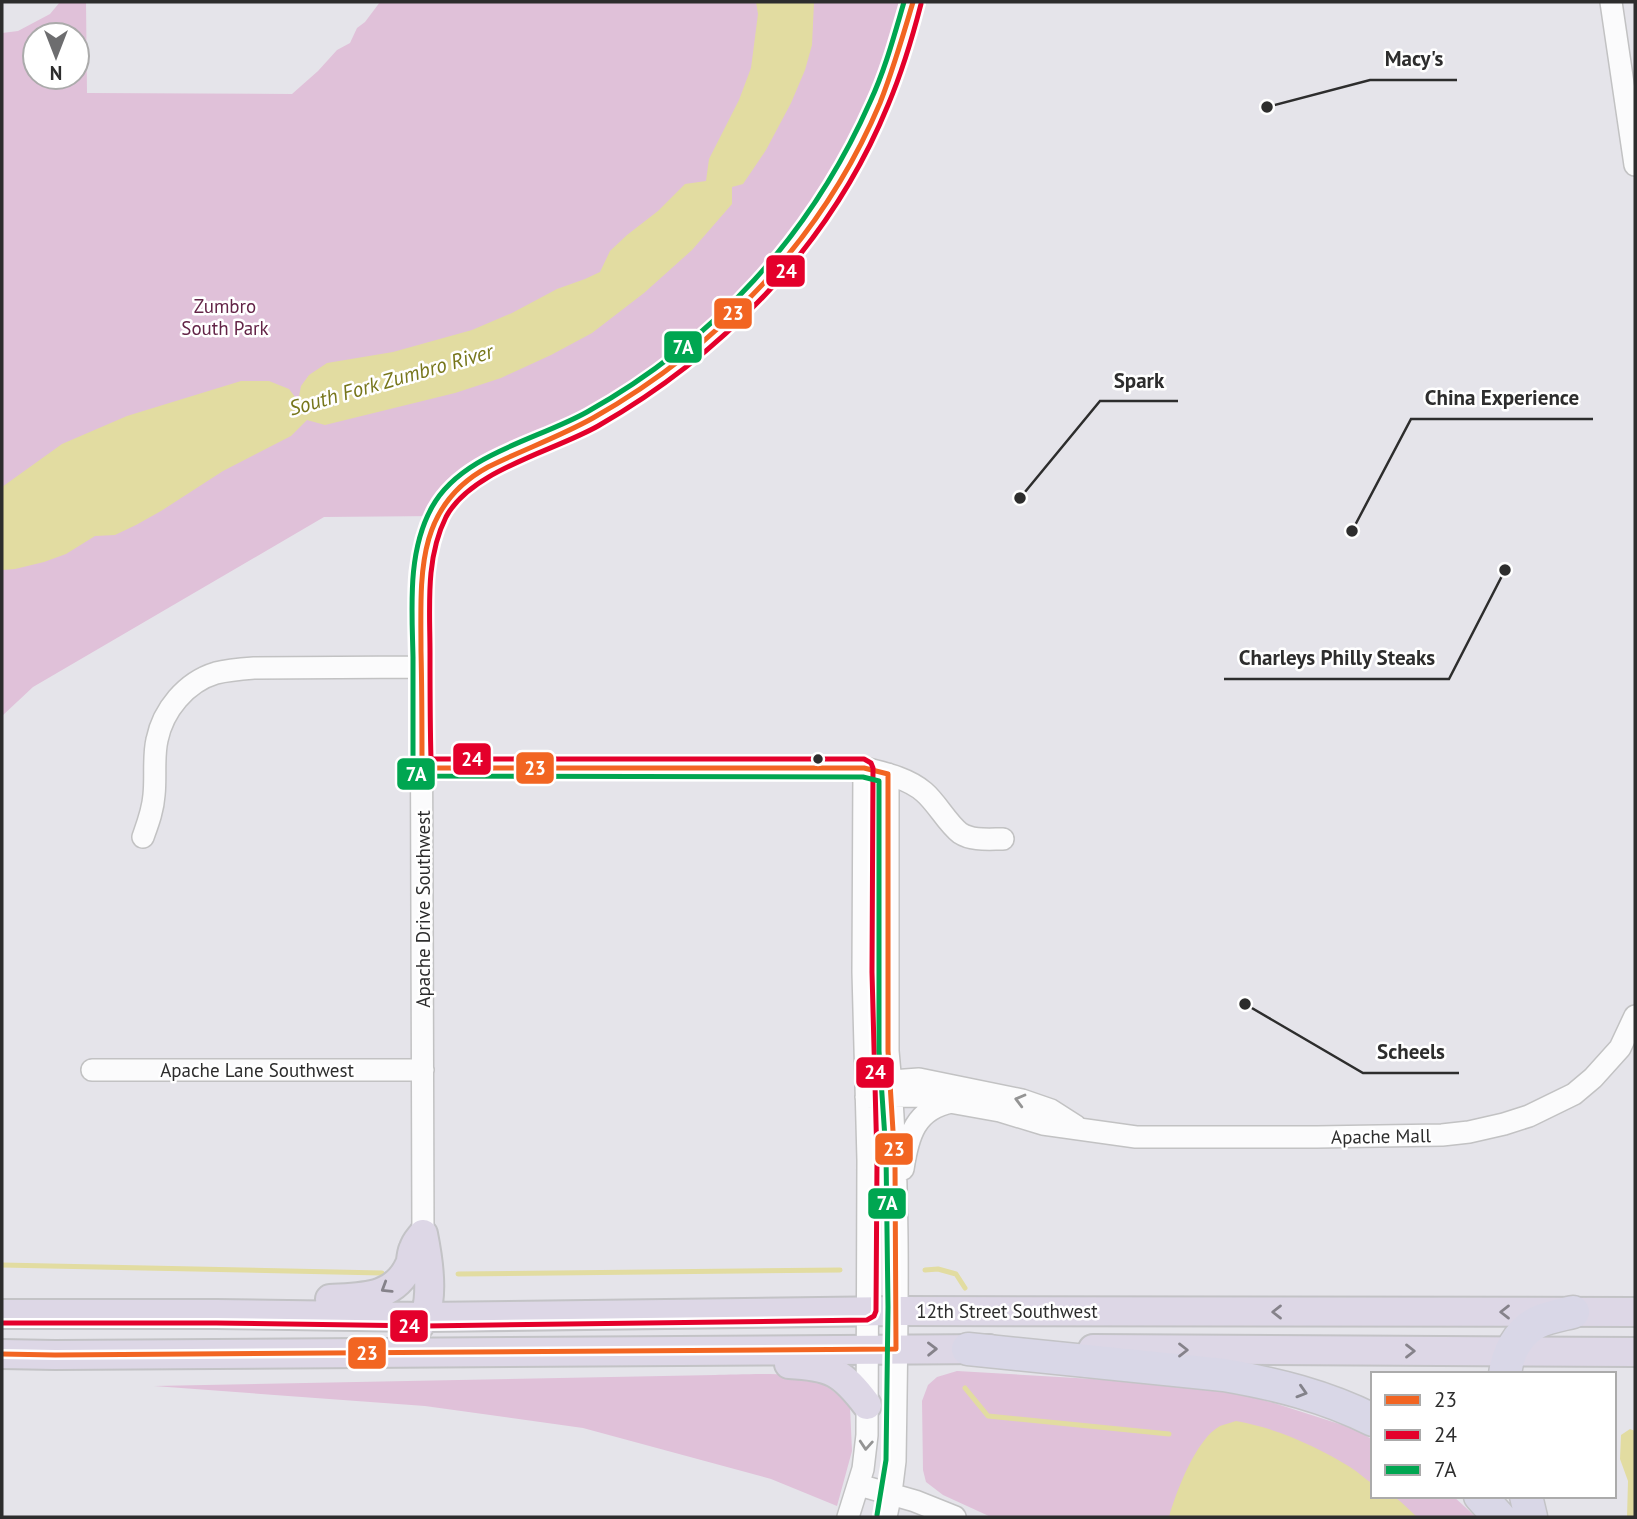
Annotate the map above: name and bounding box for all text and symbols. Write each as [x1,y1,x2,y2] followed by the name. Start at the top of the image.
[21,21,91,91] north arrow
[1370,38,1457,80] callout: Macy's
[1385,45,1443,72] text: Macy's
[50,61,62,85] text: N
[765,254,806,288] line badge: 24
[775,259,797,283] text: 24
[181,294,269,340] park label: Zumbro South Park
[713,297,753,330] line badge: 23
[722,301,744,325] text: 23
[663,330,703,364] line badge: 7A
[672,335,694,359] text: 7A
[286,337,498,422] water label: South Fork Zumbro River
[1100,359,1178,401] callout: Spark
[1114,367,1165,394] text: Spark
[1411,377,1593,419] callout: China Experience
[1425,384,1579,411] text: China Experience
[1224,637,1449,679] callout: Charleys Philly Steaks
[1239,644,1435,671] text: Charleys Philly Steaks
[452,742,492,776] line badge: 24
[461,747,483,771] text: 24
[515,751,555,785] line badge: 23
[811,752,825,766] unlabelled marker
[524,756,546,780] text: 23
[396,757,436,791] line badge: 7A
[405,762,427,786] text: 7A
[411,810,435,1008] street label: Apache Drive Southwest
[1363,1031,1459,1073] callout: Scheels
[1377,1038,1445,1065] text: Scheels
[855,1056,895,1089] line badge: 24
[160,1058,354,1082] street label: Apache Lane Southwest
[864,1060,886,1084] text: 24
[1014,1094,1026,1108] one-way arrow
[1331,1123,1432,1149] street label: Apache Mall
[874,1132,914,1166] line badge: 23
[883,1137,905,1161] text: 23
[867,1187,907,1220] line badge: 7A
[876,1191,898,1215] text: 7A
[381,1280,394,1293] one-way arrow
[916,1299,1098,1323] street label: 12th Street Southwest
[1272,1304,1282,1320] one-way arrow
[1499,1304,1510,1320] one-way arrow
[389,1309,429,1343] line badge: 24
[398,1314,420,1338] text: 24
[347,1336,387,1370] line badge: 23
[356,1341,378,1365] text: 23
[927,1341,938,1357] one-way arrow
[1178,1342,1189,1358] one-way arrow
[1406,1343,1416,1359] one-way arrow
[1371,1372,1616,1498] legend
[1296,1383,1308,1398] one-way arrow
[1434,1386,1457,1413] text: 23
[1434,1421,1457,1448] text: 24
[859,1440,874,1451] one-way arrow
[1434,1456,1457,1483] text: 7A

